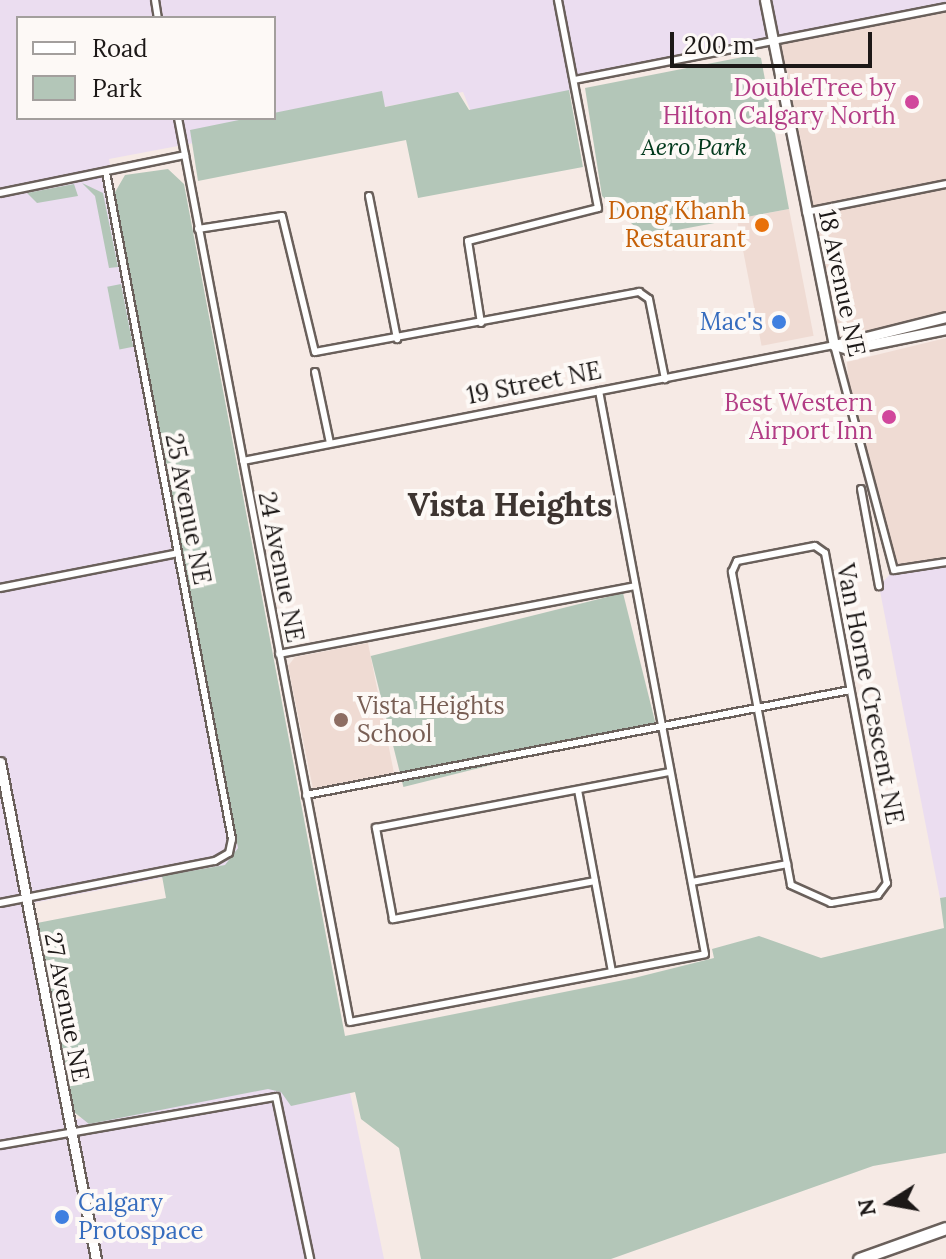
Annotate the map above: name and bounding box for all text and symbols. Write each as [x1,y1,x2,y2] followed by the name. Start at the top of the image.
[16,16,276,120] legend
[674,16,876,66] scale bar
[684,30,754,61] text: 200 m
[92,33,148,64] text: Road
[92,73,142,104] text: Park
[663,74,896,130] place label: DoubleTree by Hilton Calgary North
[903,93,921,111] marker: DoubleTree by Hilton Calgary North
[641,133,747,161] park label: Aero Park
[608,197,746,253] place label: Dong Khanh Restaurant
[812,207,872,359] street label: 18 Avenue NE
[753,216,771,234] marker: Dong Khanh Restaurant
[700,308,763,336] place label: Mac's
[770,313,788,331] marker: Mac's
[464,356,604,410] street label: 19 Street NE
[724,389,873,445] place label: Best Western Airport Inn
[880,408,898,426] marker: Best Western Airport Inn
[159,431,217,587] street label: 25 Avenue NE
[408,486,612,524] district label: Vista Heights
[252,489,310,645] street label: 24 Avenue NE
[831,561,909,827] street label: Van Horne Crescent NE
[357,692,505,748] place label: Vista Heights School
[332,711,350,729] marker: Vista Heights School
[38,930,96,1084] street label: 27 Avenue NE
[850,1163,930,1243] north arrow
[78,1189,204,1245] place label: Calgary Protospace
[851,1197,882,1219] text: N
[53,1208,71,1226] marker: Calgary Protospace

